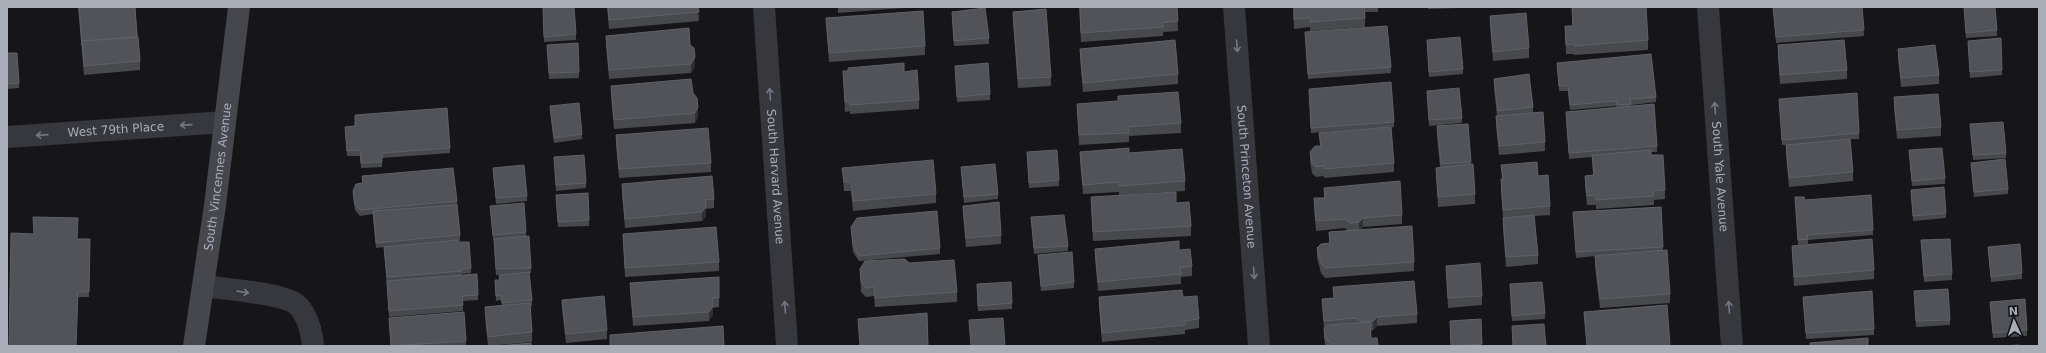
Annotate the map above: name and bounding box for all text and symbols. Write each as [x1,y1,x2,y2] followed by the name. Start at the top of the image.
[1234,39,1241,52] one-way arrow
[766,88,773,101] one-way arrow
[201,102,234,252] street label: South Vincennes Avenue
[1712,102,1719,115] one-way arrow
[1234,104,1259,249] street label: South Princeton Avenue
[764,109,787,245] street label: South Harvard Avenue
[67,119,164,140] street label: West 79th Place
[180,121,193,128] one-way arrow
[1709,121,1731,232] street label: South Yale Avenue
[36,131,49,138] one-way arrow
[1250,266,1257,279] one-way arrow
[236,288,249,296] one-way arrow
[781,301,788,314] one-way arrow
[1726,301,1733,314] one-way arrow
[1994,301,2034,341] north arrow
[2009,305,2018,318] text: N

